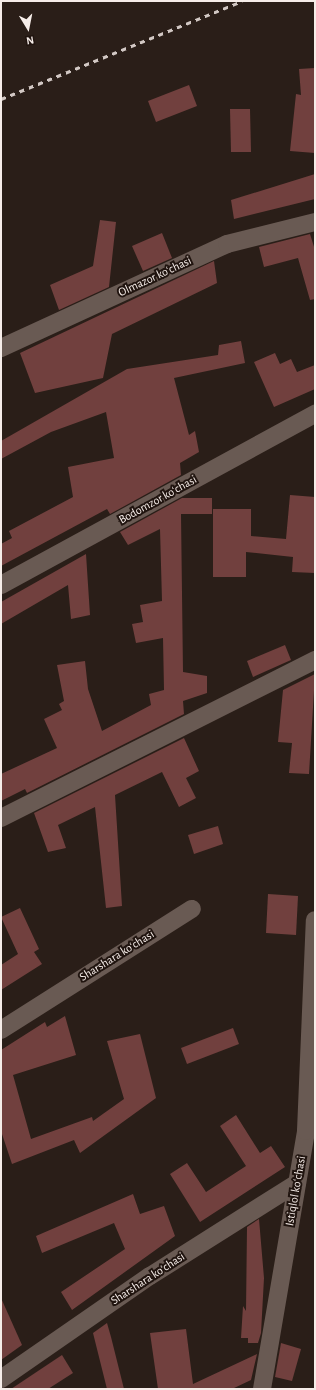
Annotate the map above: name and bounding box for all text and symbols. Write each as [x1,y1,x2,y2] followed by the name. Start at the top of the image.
[8,8,48,48] north arrow
[25,34,35,46] text: N
[116,254,194,300] street label: Olmazor koʻchasi
[116,473,200,527] street label: Bodomzor koʻchasi
[77,927,157,985] street label: Sharshara koʻchasi
[283,1155,309,1227] street label: Istiqlol koʻchasi
[108,1250,188,1308] street label: Sharshara koʻchasi

